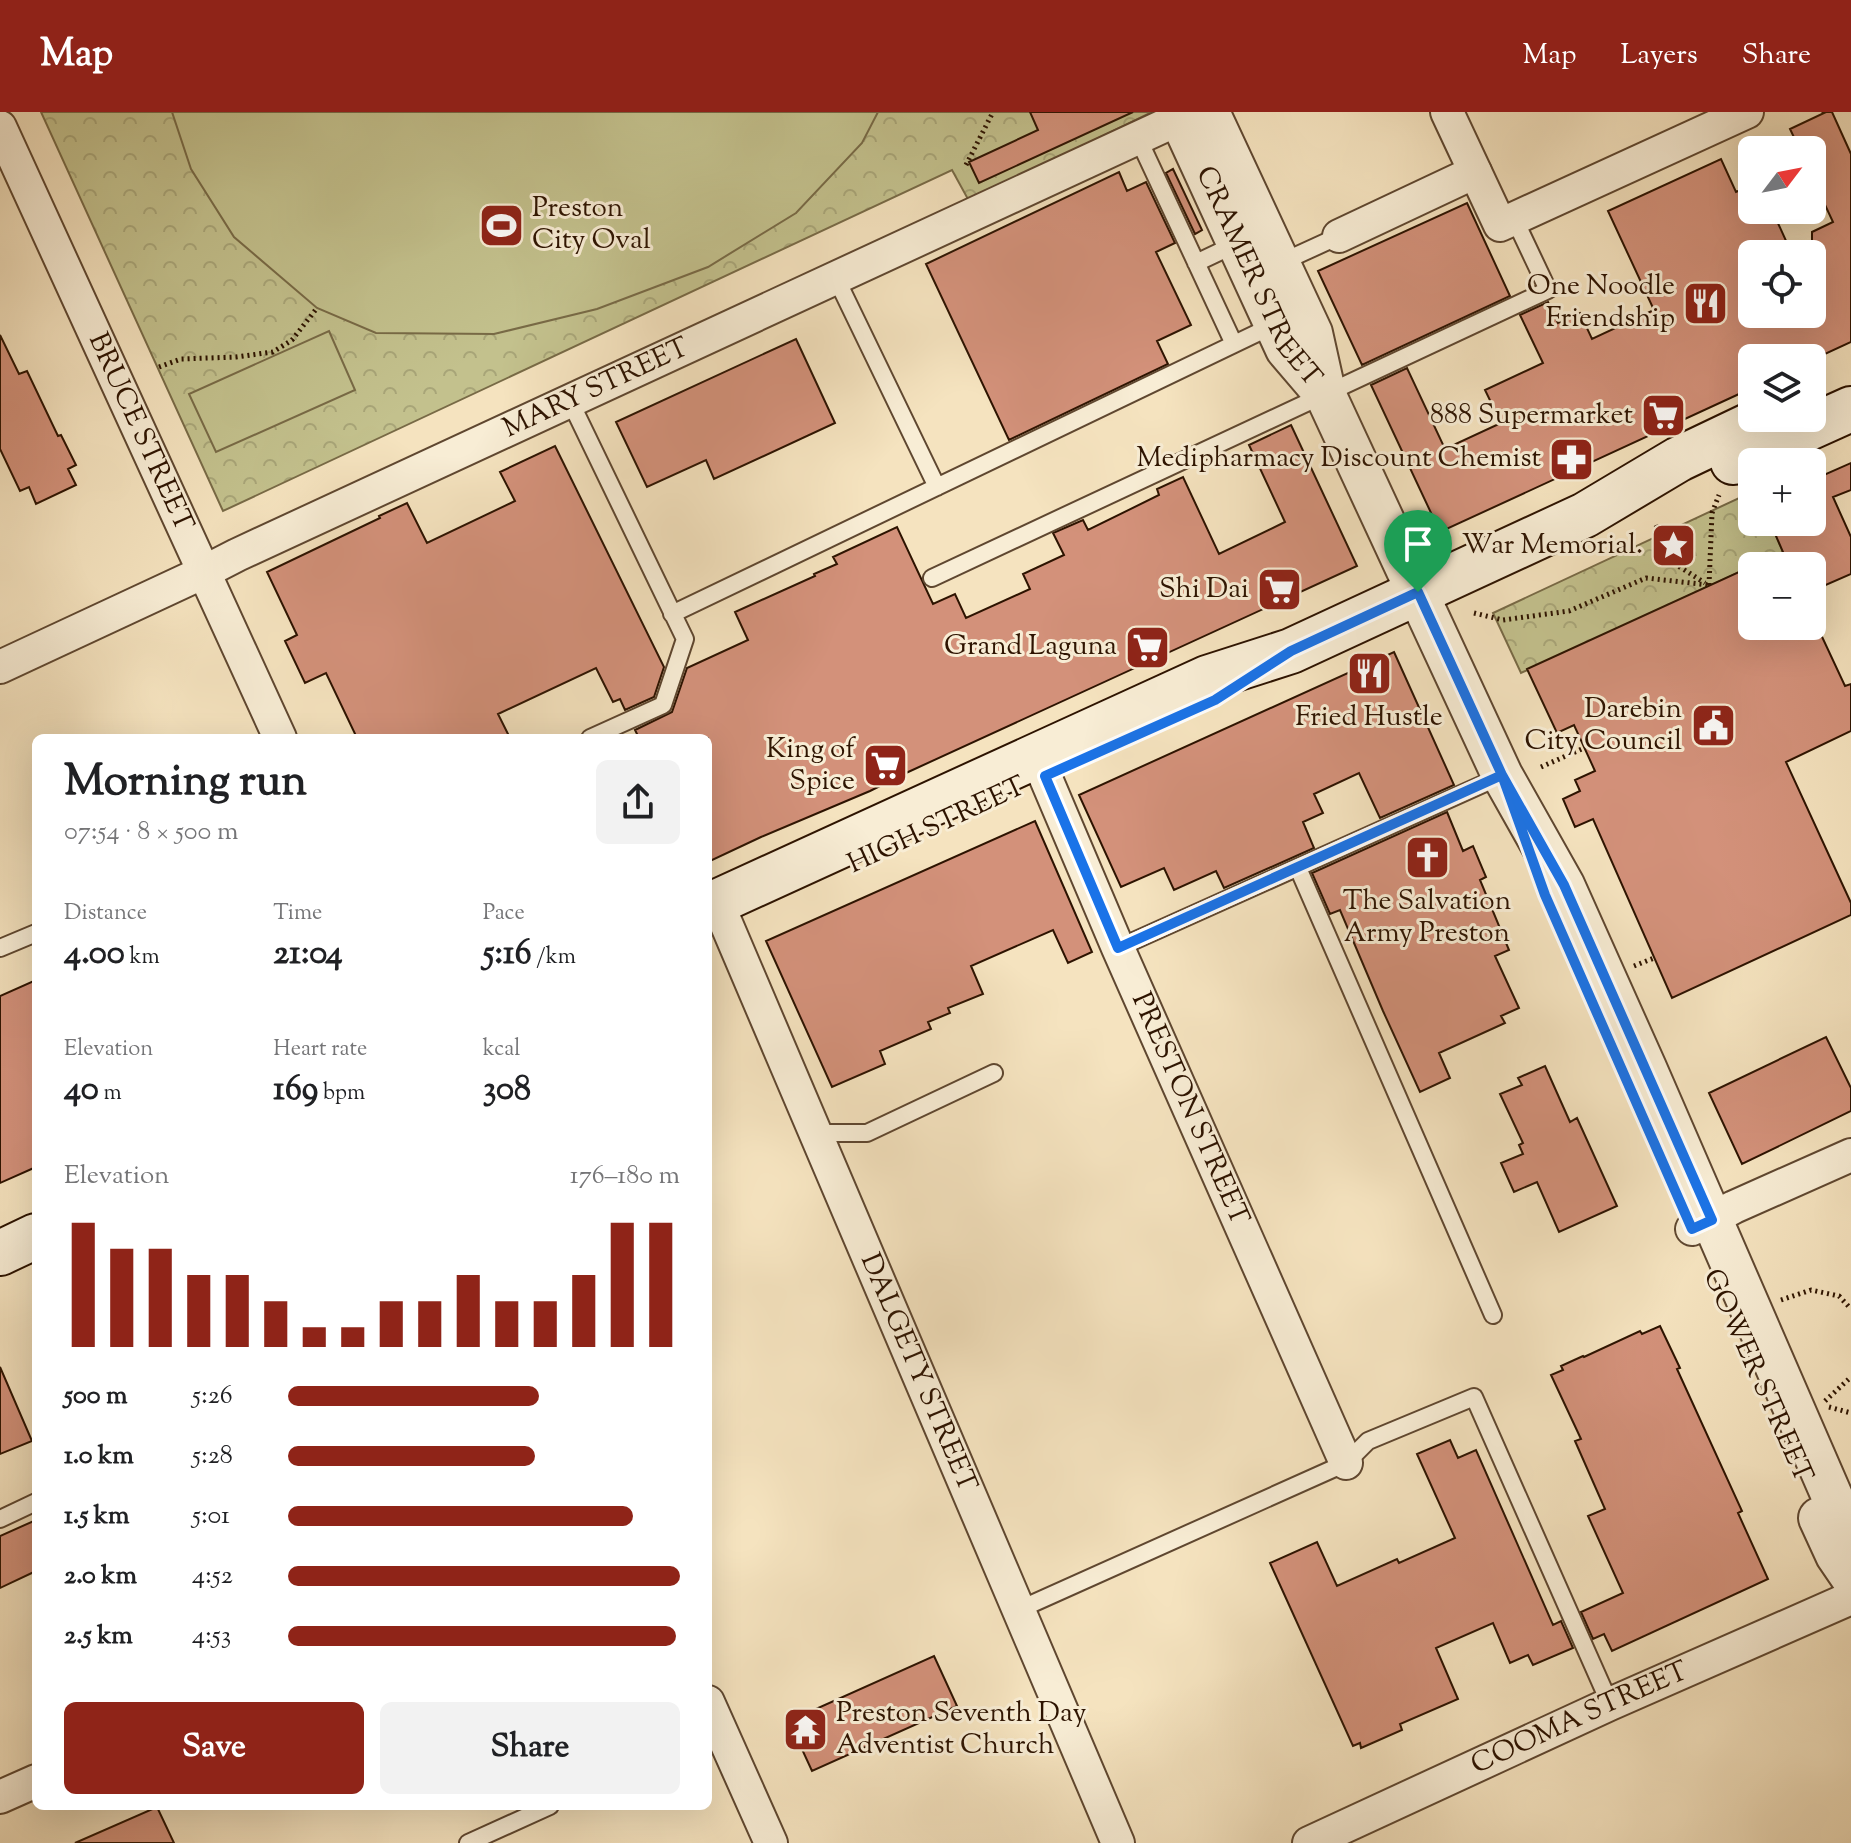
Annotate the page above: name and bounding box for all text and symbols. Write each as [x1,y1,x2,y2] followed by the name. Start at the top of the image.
[40,29,113,83] text: Map
[1523,36,1576,76] text: Map
[1620,36,1698,76] text: Layers
[1742,36,1811,76] text: Share
[1738,136,1826,224] north arrow
[1738,136,1826,640] map controls
[1185,160,1331,397] street label: CRAMER STREET
[532,189,651,261] place label: Preston City Oval
[477,201,525,249] sports icon: Preston City Oval
[1738,240,1826,328] button: locate
[1527,267,1675,339] place label: One Noodle Friendship
[1682,279,1730,327] restaurant icon: One Noodle Friendship
[77,327,203,539] street label: BRUCE STREET
[497,328,696,449] street label: MARY STREET
[1738,344,1826,432] button: layers
[1640,392,1688,440] supermarket icon: 888 Supermarket
[1430,396,1633,436] place label: 888 Supermarket
[1548,435,1596,483] pharmacy icon: Medipharmacy Discount Chemist
[1136,439,1541,479] place label: Medipharmacy Discount Chemist
[1738,448,1826,536] button: +
[1384,510,1452,592] pin
[1396,522,1440,566] icon: arrive
[1650,522,1698,570] place icon: War Memorial.
[1462,526,1643,566] place label: War Memorial.
[1738,552,1826,640] button: −
[1256,566,1304,614] supermarket icon: Shi Dai
[1159,570,1249,610] place label: Shi Dai
[1124,623,1172,671] supermarket icon: Grand Laguna
[944,627,1117,667] place label: Grand Laguna
[1345,650,1393,698] restaurant icon: Fried Hustle
[1525,690,1682,762] place label: Darebin City Council
[1295,698,1443,738] place label: Fried Hustle
[1689,702,1737,750] public building icon: Darebin City Council
[766,730,856,802] place label: King of Spice
[862,742,910,790] supermarket icon: King of Spice
[64,752,307,815] text: Morning run
[596,760,680,844] button: share
[841,767,1033,885] street label: HIGH STREET
[64,814,238,851] text: 07:54 · 8 × 500 m
[1403,833,1451,881] church icon: The Salvation Army Preston
[1343,882,1511,954] place label: The Salvation Army Preston
[64,898,147,930] text: Distance
[273,898,322,930] text: Time
[483,898,525,930] text: Pace
[64,930,125,979] text: 4.00
[273,930,343,979] text: 21:04
[483,930,532,979] text: 5:16
[125,942,160,974] text: km
[532,942,576,974] text: /km
[1120,986,1259,1232] street label: PRESTON STREET
[64,1034,153,1066] text: Elevation
[273,1034,367,1066] text: Heart rate
[483,1034,520,1066] text: kcal
[64,1066,99,1115] text: 40
[273,1066,318,1115] text: 169
[483,1066,531,1115] text: 308
[99,1078,122,1110] text: m
[318,1078,365,1110] text: bpm
[64,1158,169,1195] text: Elevation
[570,1158,680,1195] text: 176–180 m
[849,1247,986,1499] street label: DALGETY STREET
[1692,1263,1822,1490] street label: GOWER STREET
[64,1378,127,1415] text: 500 m
[192,1378,233,1415] text: 5:26
[64,1438,134,1475] text: 1.0 km
[192,1438,233,1475] text: 5:28
[64,1498,130,1535] text: 1.5 km
[192,1498,230,1535] text: 5:01
[64,1558,137,1595] text: 2.0 km
[192,1558,233,1595] text: 4:52
[64,1618,133,1655] text: 2.5 km
[192,1618,231,1655] text: 4:53
[1465,1652,1695,1785] street label: COOMA STREET
[836,1694,1086,1766] place label: Preston Seventh Day Adventist Church
[64,1702,364,1794] button: Save
[380,1702,680,1794] button: Share
[781,1706,829,1754] temple icon: Preston Seventh Day Adventist Church

